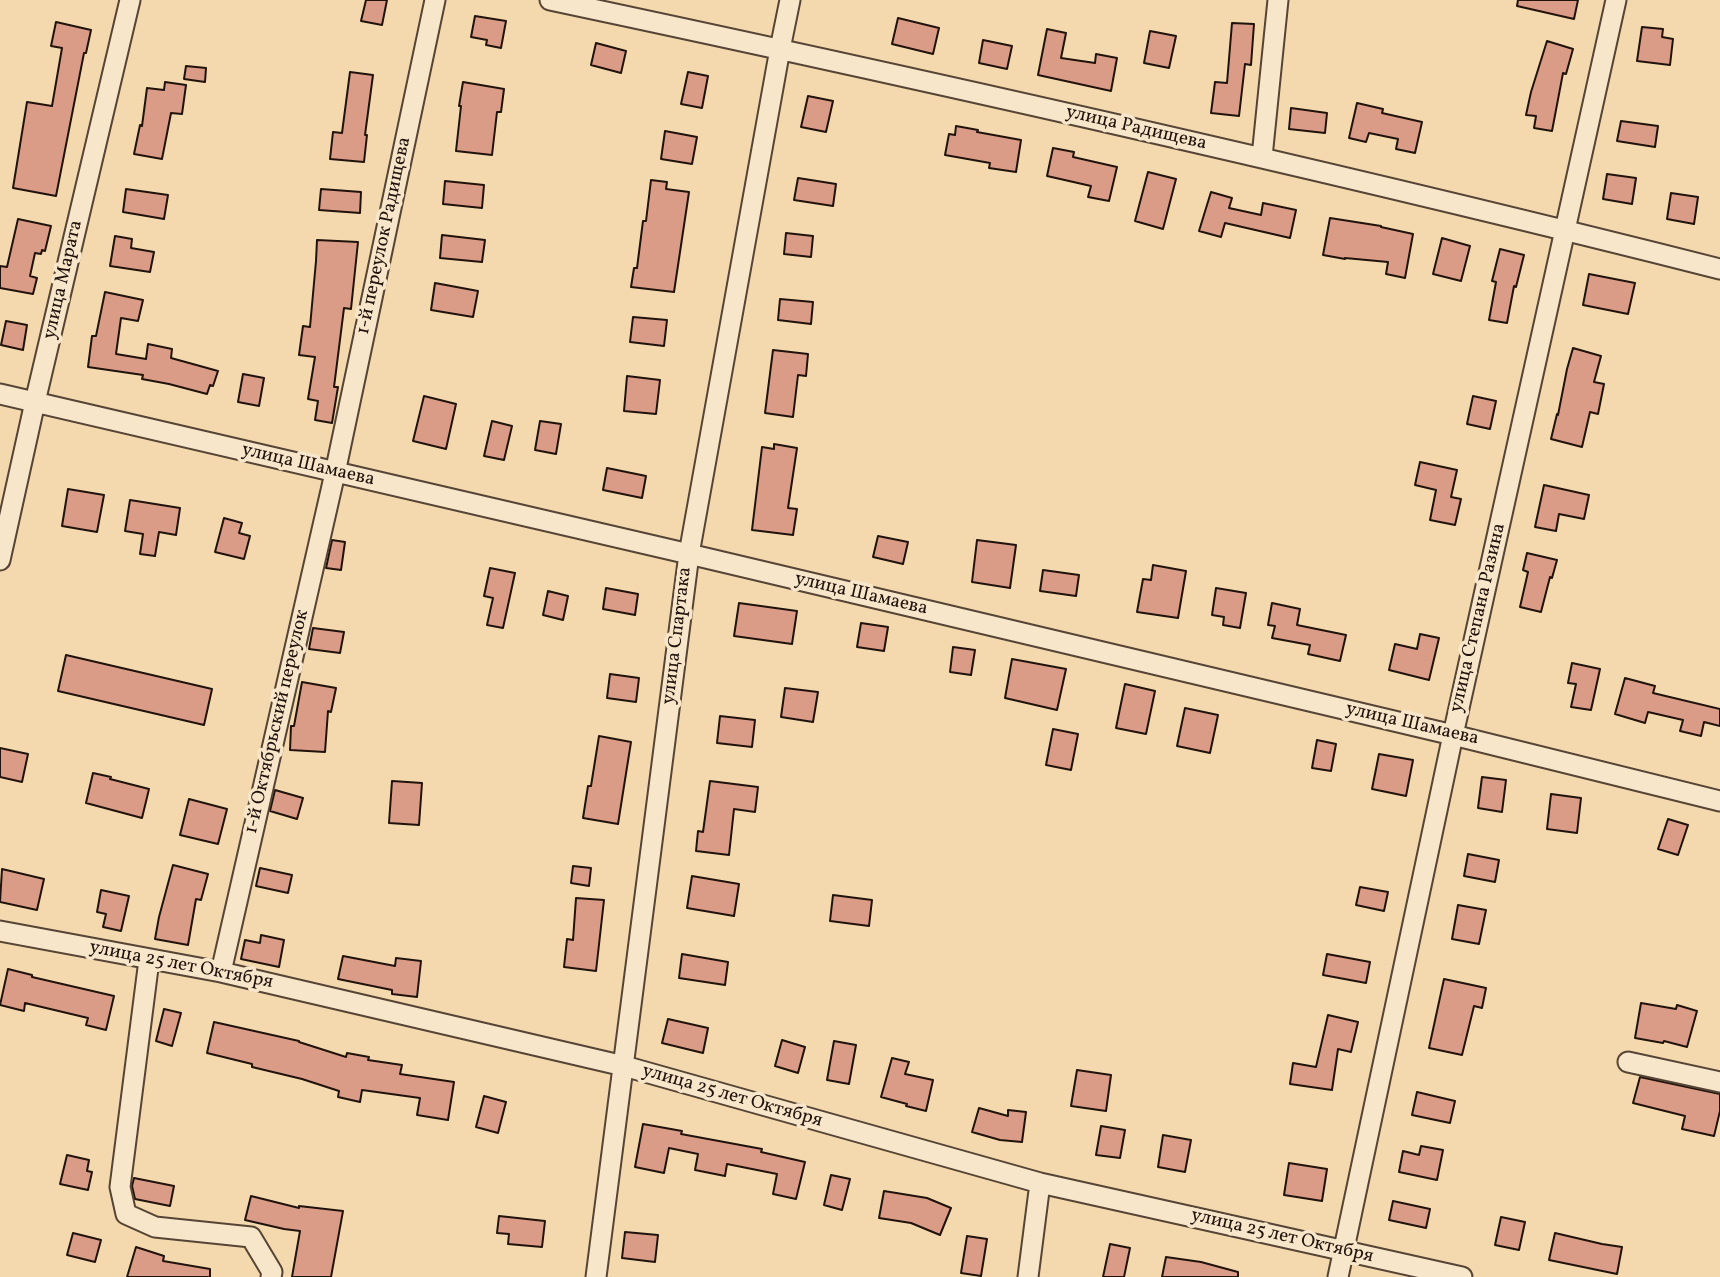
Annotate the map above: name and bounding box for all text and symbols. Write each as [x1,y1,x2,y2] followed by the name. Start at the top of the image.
[1063,102,1209,156] street label: улица Радищева
[353,135,417,337] street label: 1-й переулок Радищева
[39,218,89,342] street label: улица Марата
[239,440,377,492] street label: улица Шамаева
[1446,521,1512,715] street label: улица Степана Разина
[658,566,698,706] street label: улица Спартака
[792,569,930,621] street label: улица Шамаева
[241,608,315,836] street label: 1-й Октябрьский переулок
[1343,699,1481,751] street label: улица Шамаева
[87,937,275,995] street label: улица 25 лет Октября
[639,1060,825,1134] street label: улица 25 лет Октября
[1189,1205,1375,1269] street label: улица 25 лет Октября

